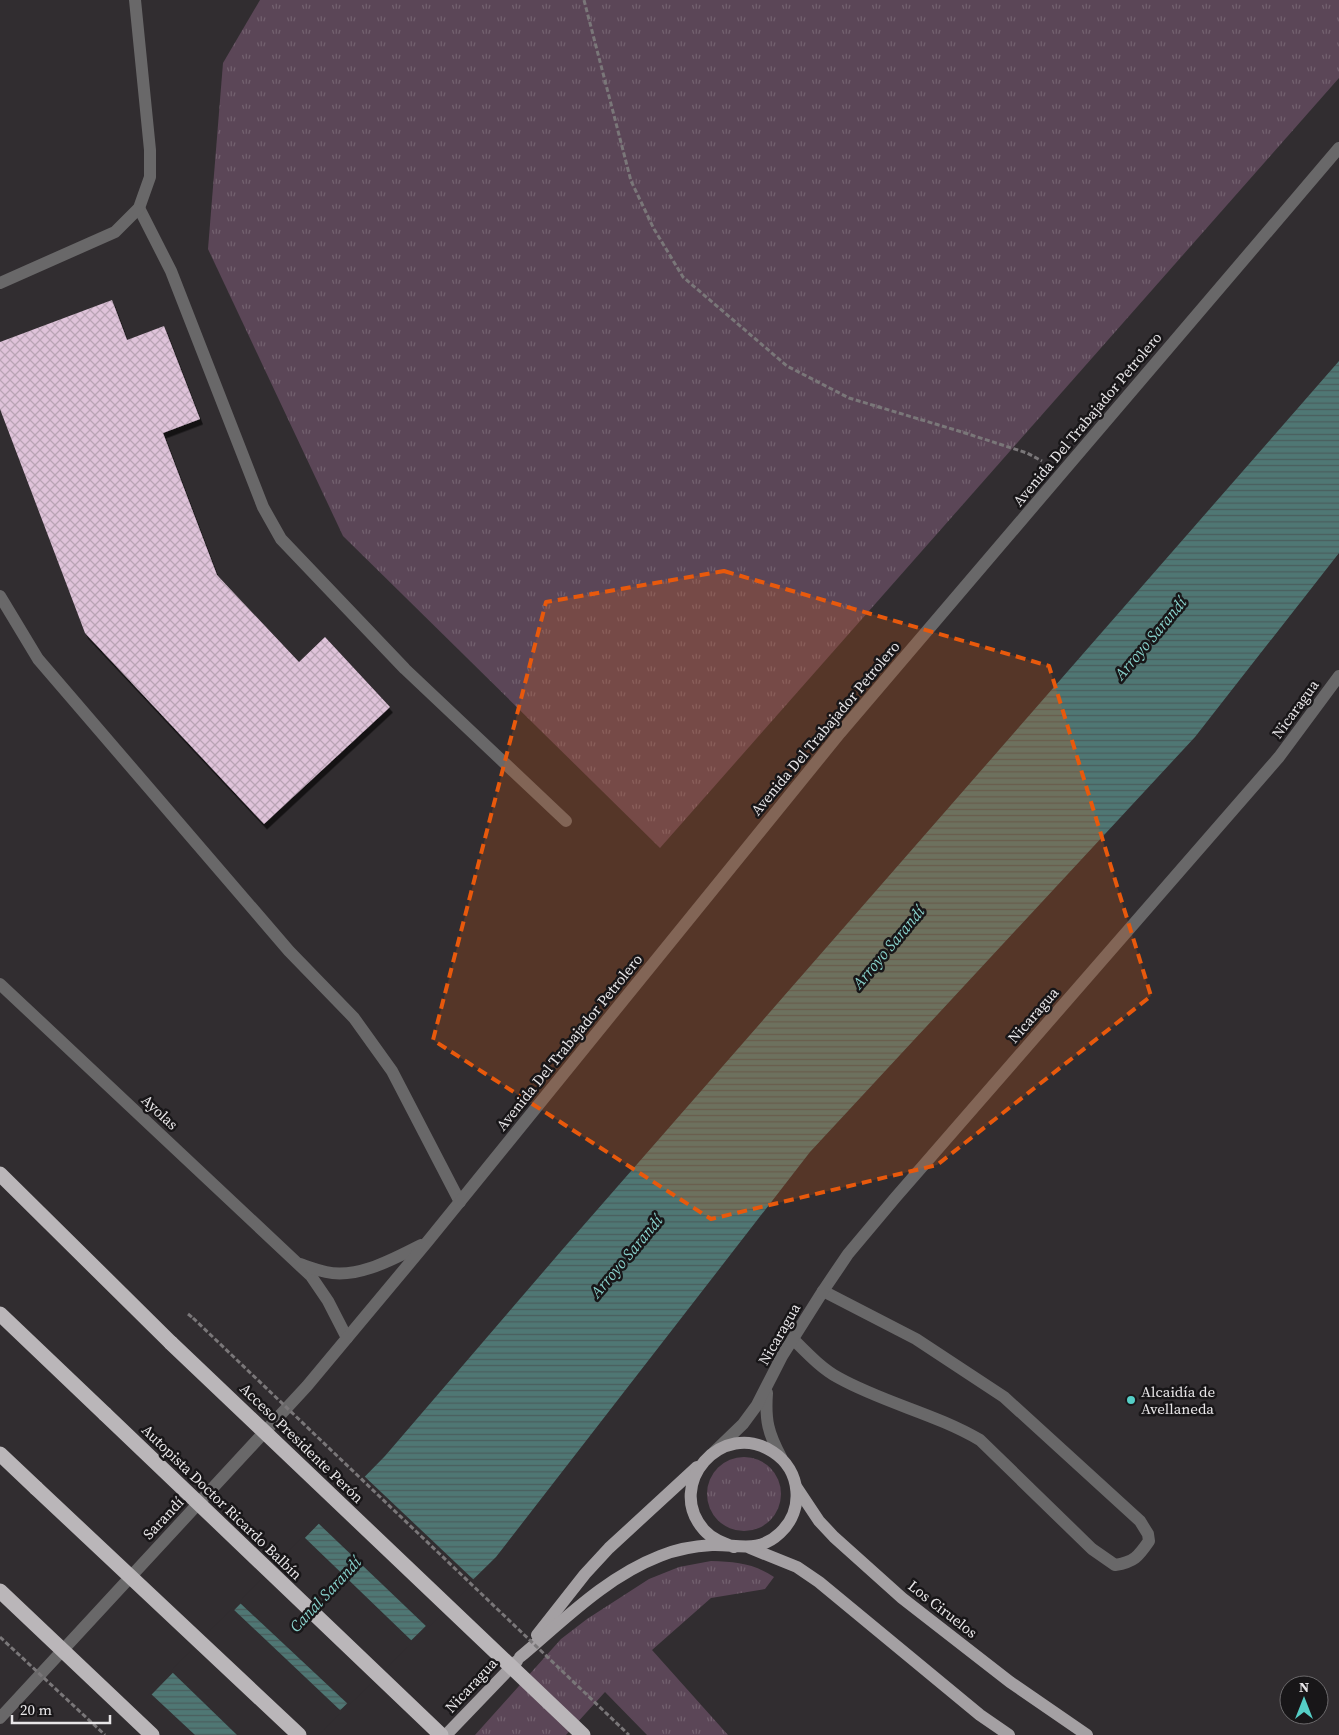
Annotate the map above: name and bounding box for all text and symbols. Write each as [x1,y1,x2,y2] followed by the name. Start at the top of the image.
[1008,327,1166,511] street label: Avenida Del Trabajador Petrolero
[1108,591,1192,685] water label: Arroyo Sarandí
[746,636,904,820] street label: Avenida Del Trabajador Petrolero
[1266,675,1324,743] street label: Nicaragua
[846,900,930,994] water label: Arroyo Sarandí
[491,949,647,1135] street label: Avenida Del Trabajador Petrolero
[1003,982,1064,1048] street label: Nicaragua
[137,1090,183,1134] street label: Ayolas
[584,1209,668,1303] water label: Arroyo Sarandí
[753,1299,805,1369] street label: Nicaragua
[236,1378,368,1508] street label: Acceso Presidente Perón
[1141,1381,1215,1419] place label: Alcaidía de Avellaneda
[1125,1394,1137,1406] marker: Alcaidía de Avellaneda
[137,1420,307,1584] street label: Autopista Doctor Ricardo Balbín
[138,1492,188,1544] street label: Sarandí
[284,1551,367,1637] water label: Canal Sarandí
[904,1575,982,1643] street label: Los Ciruelos
[440,1653,502,1717] street label: Nicaragua
[1279,1675,1329,1725] north arrow
[1299,1677,1309,1697] text: N
[12,1692,110,1724] scale bar
[20,1699,52,1720] text: 20 m

